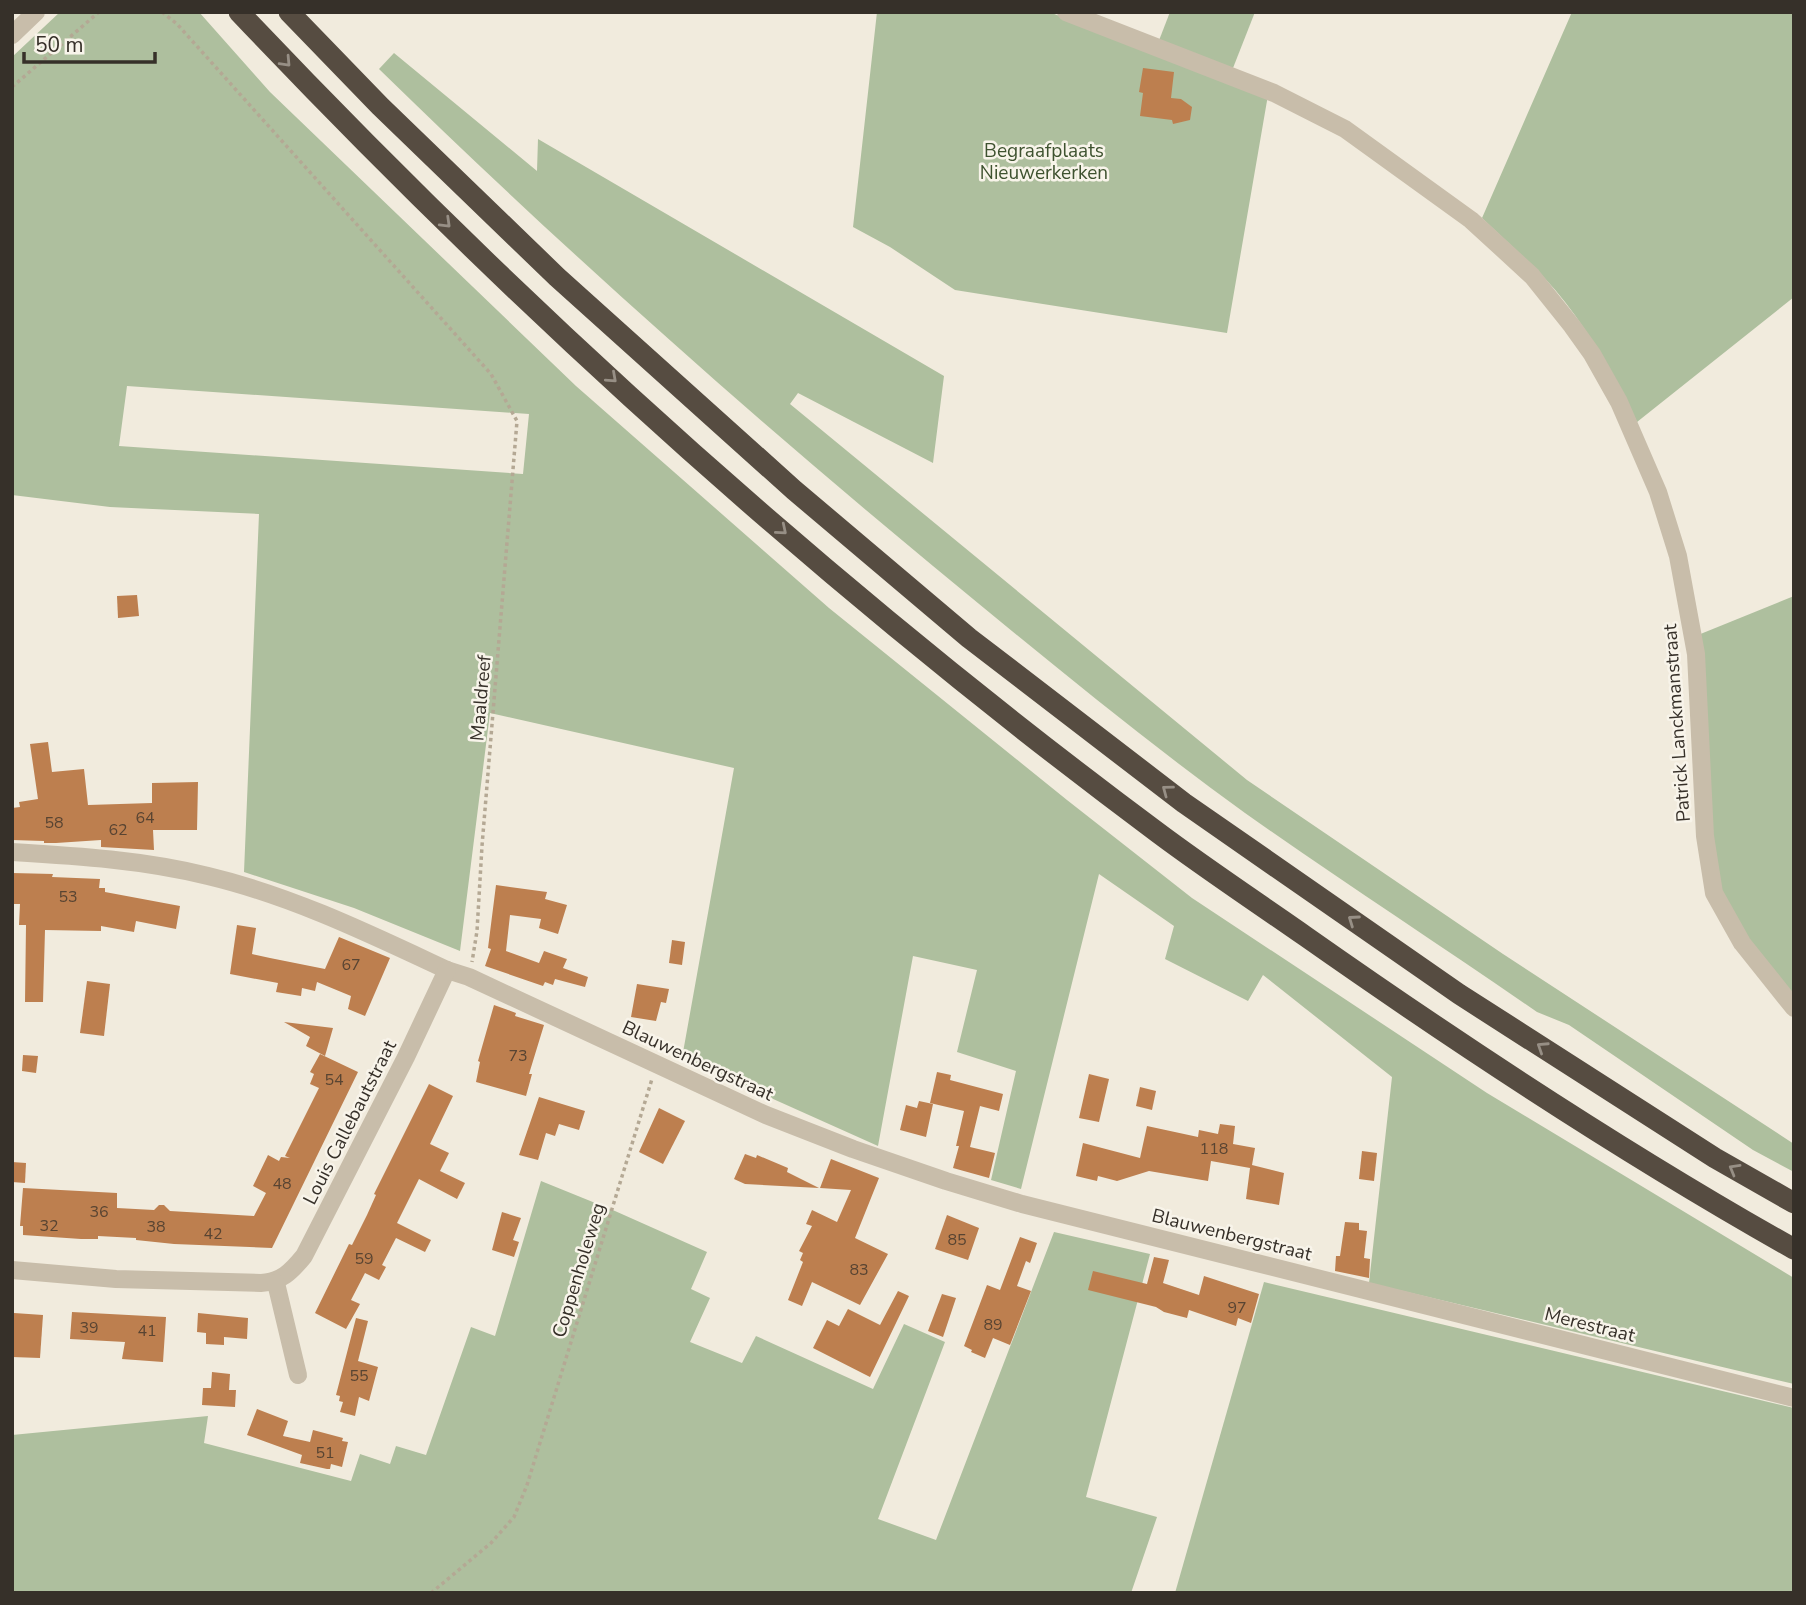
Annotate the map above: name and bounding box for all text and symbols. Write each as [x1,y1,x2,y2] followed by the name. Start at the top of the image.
[24,21,156,65] scale bar
[35,31,84,59] text: 50 m
[277,54,290,67] one-way arrow
[980,138,1108,186] park label: Begraafplaats Nieuwerkerken
[438,214,451,227] one-way arrow
[604,370,617,382] one-way arrow
[773,522,786,534] one-way arrow
[1657,623,1697,823] street label: Patrick Lanckmanstraat
[464,653,498,742] street label: Maaldreef
[1163,785,1175,798] one-way arrow
[135,807,155,829] house number: 64
[44,812,64,834] house number: 58
[108,819,128,841] house number: 62
[58,886,78,908] house number: 53
[1348,916,1361,928] one-way arrow
[341,954,361,976] house number: 67
[618,1014,778,1108] street label: Blauwenbergstraat
[297,1035,403,1209] street label: Louis Callebautstraat
[1537,1043,1550,1056] one-way arrow
[508,1045,528,1067] house number: 73
[324,1069,344,1091] house number: 54
[1200,1138,1228,1160] house number: 118
[1729,1164,1742,1177] one-way arrow
[272,1173,292,1195] house number: 48
[546,1200,612,1341] street label: Coppenholeweg
[89,1201,109,1223] house number: 36
[1149,1203,1315,1268] street label: Blauwenbergstraat
[39,1215,59,1237] house number: 32
[146,1216,166,1238] house number: 38
[203,1223,223,1245] house number: 42
[947,1229,967,1251] house number: 85
[354,1248,374,1270] house number: 59
[849,1259,869,1281] house number: 83
[1227,1297,1247,1319] house number: 97
[1542,1301,1638,1349] street label: Merestraat
[983,1314,1003,1336] house number: 89
[79,1317,99,1339] house number: 39
[137,1320,157,1342] house number: 41
[349,1365,369,1387] house number: 55
[315,1442,335,1464] house number: 51

